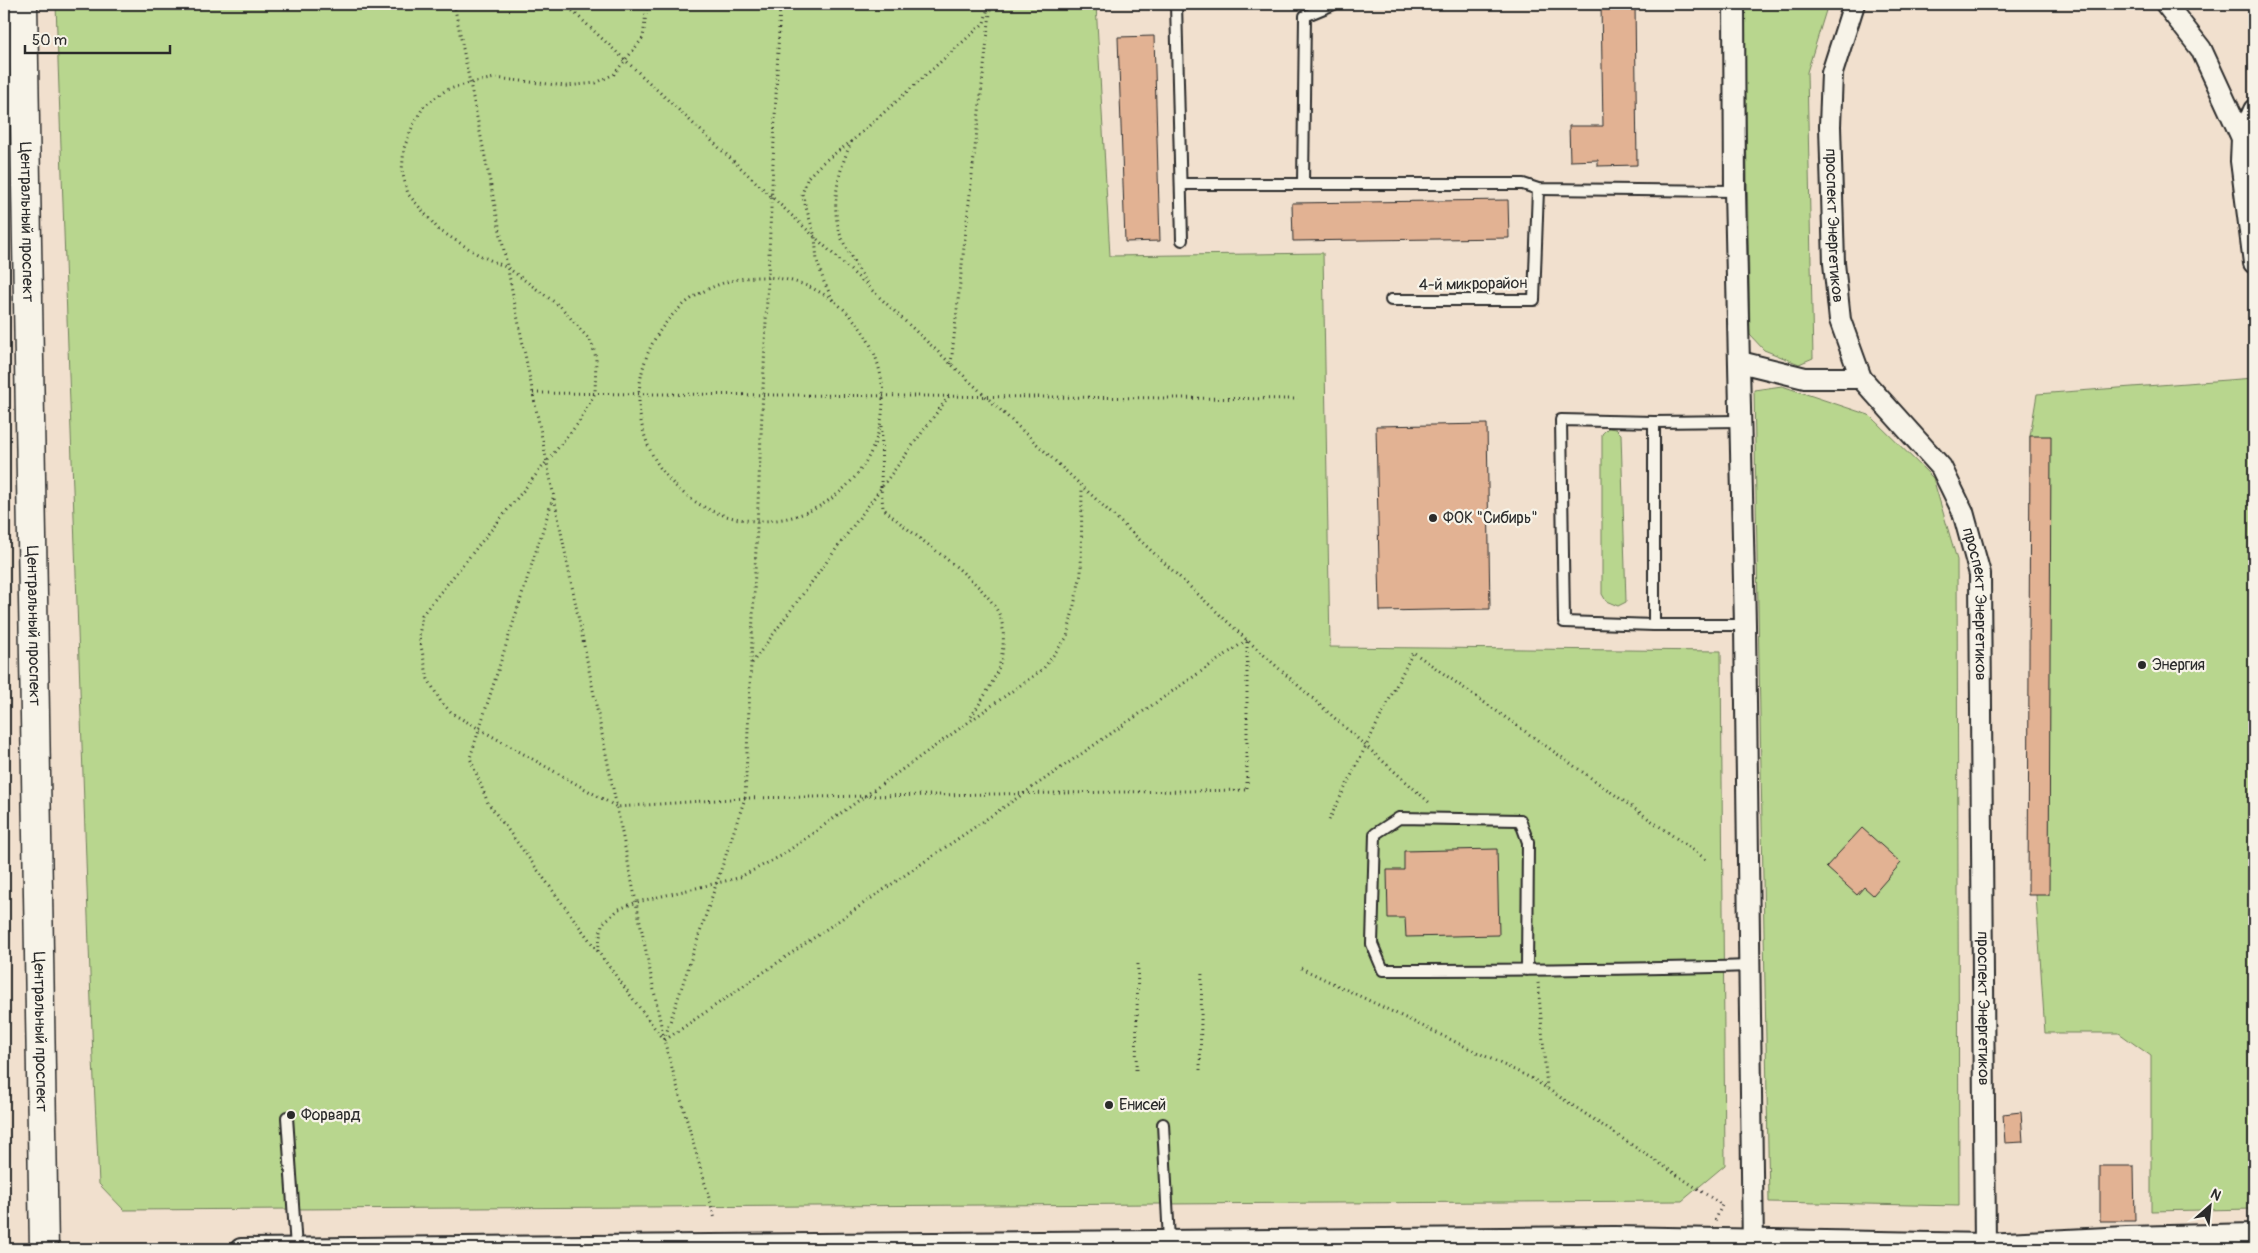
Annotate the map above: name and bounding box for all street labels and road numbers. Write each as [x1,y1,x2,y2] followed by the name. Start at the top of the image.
[15,142,38,302] street label: Центральный проспект
[1821,148,1848,304] street label: проспект Энергетиков
[1419,273,1527,295] street label: 4-й микрорайон
[1958,525,1991,681] street label: проспект Энергетиков
[22,546,45,706] street label: Центральный проспект
[1973,931,1994,1086] street label: проспект Энергетиков
[29,952,52,1112] street label: Центральный проспект

